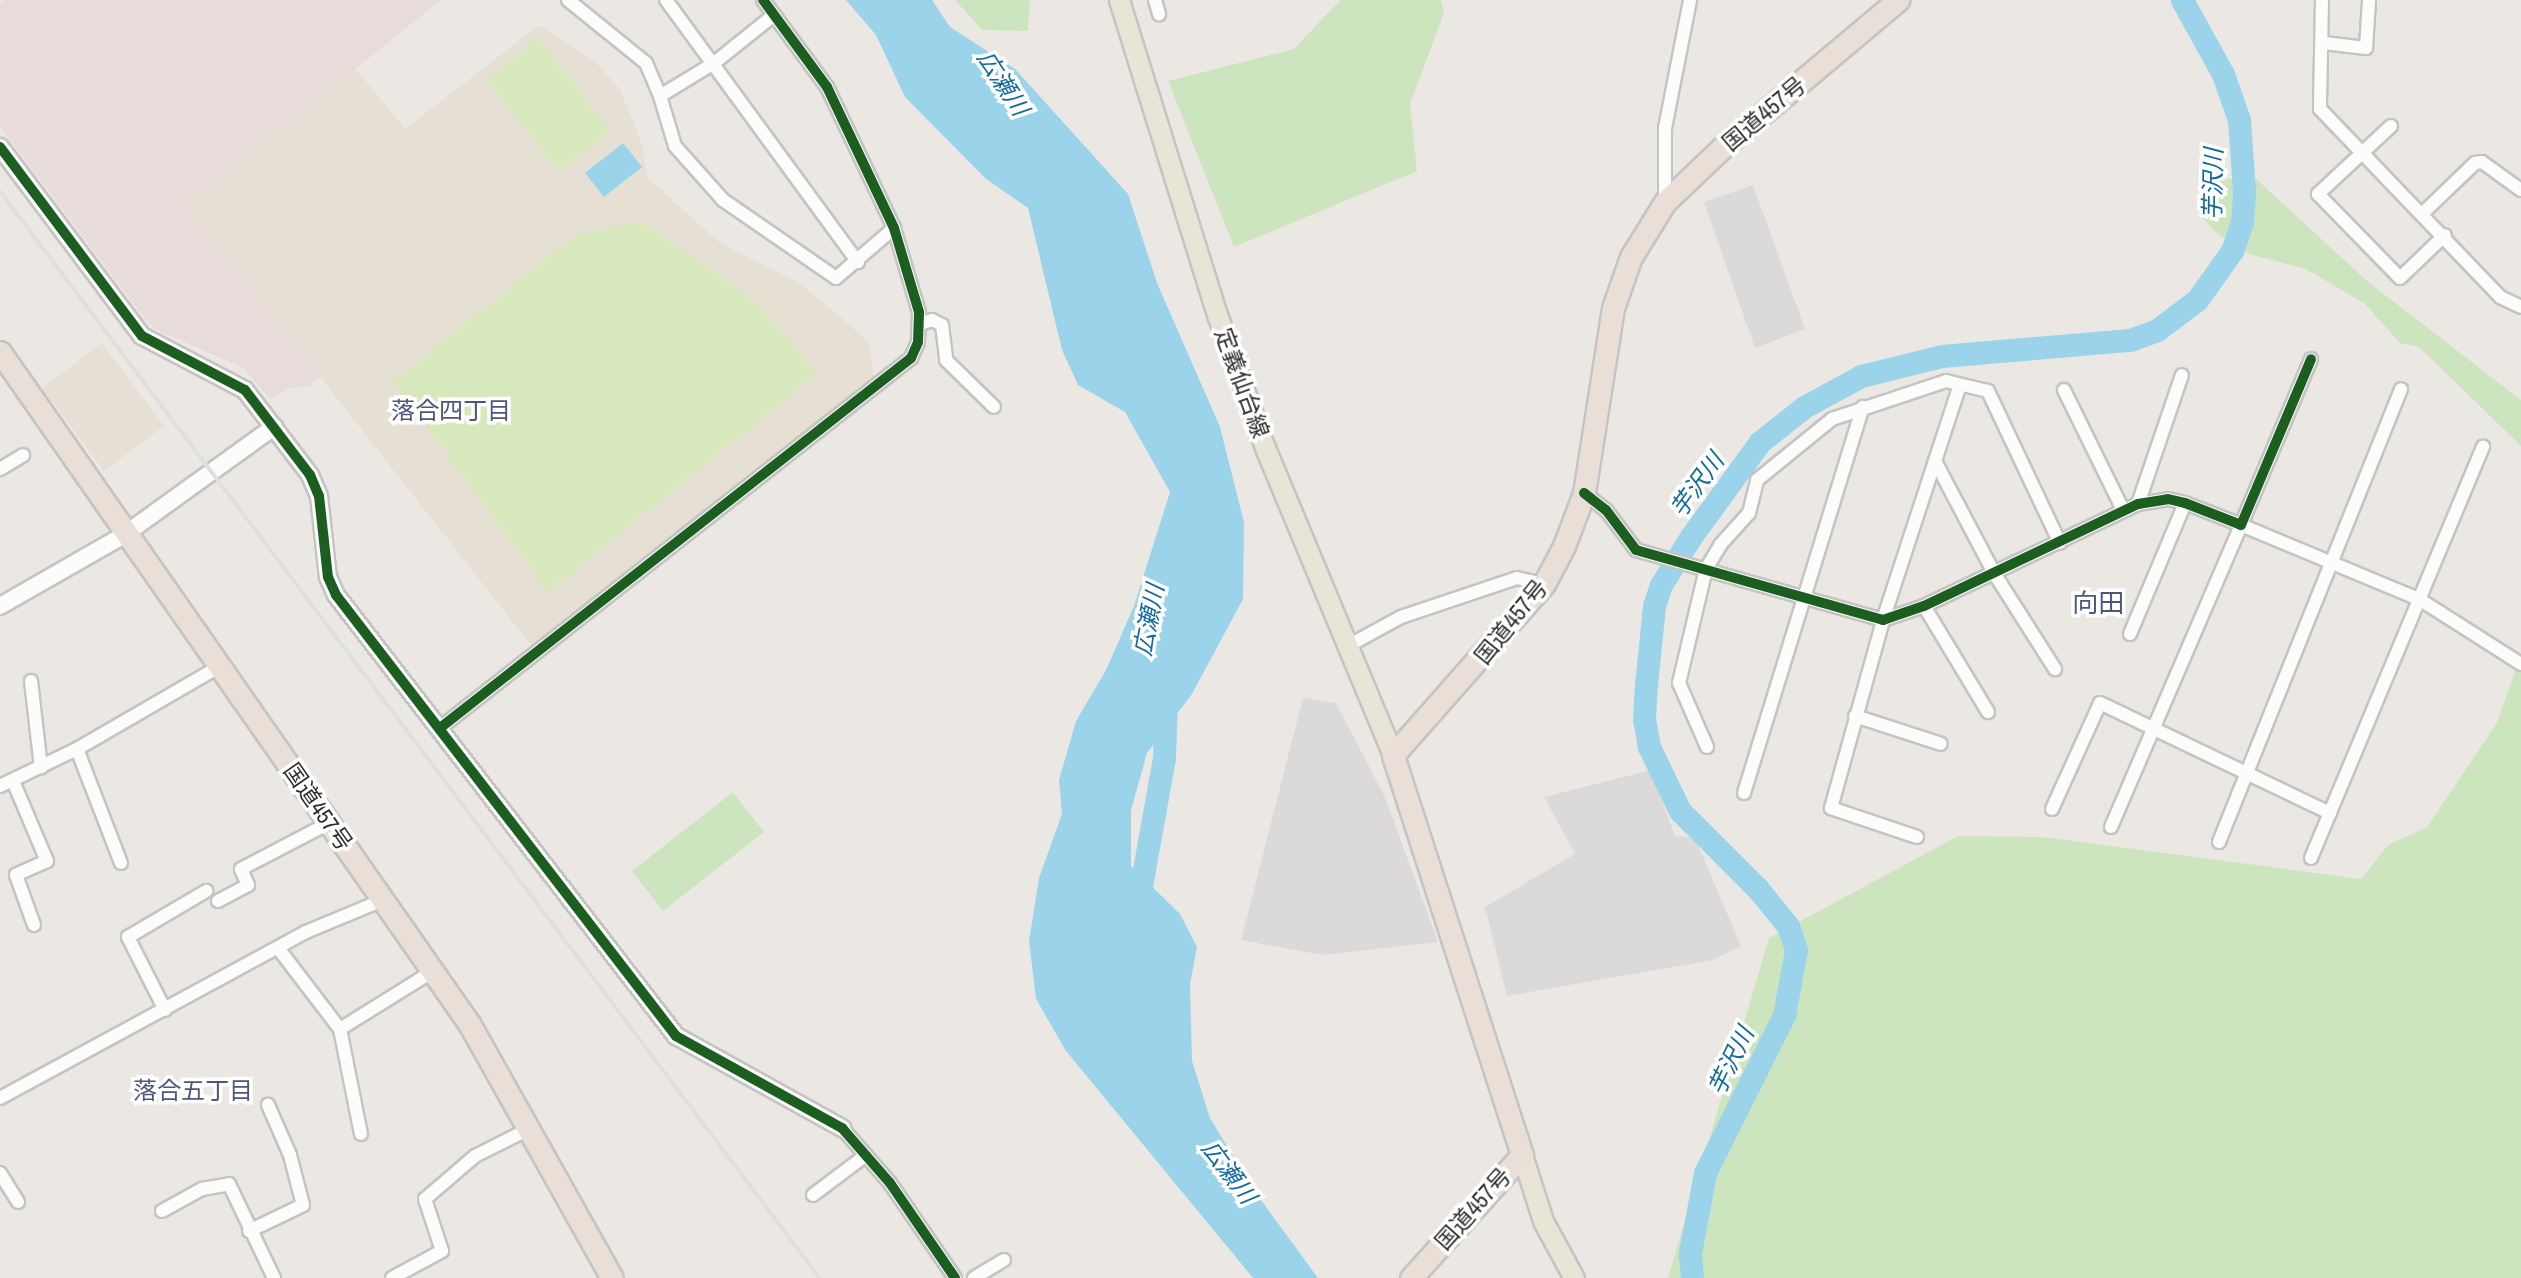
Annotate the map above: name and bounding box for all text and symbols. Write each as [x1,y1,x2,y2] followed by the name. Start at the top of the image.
[971,45,1035,121] water label: 広瀬川
[1717,71,1811,157] street label: 国道457号
[2198,148,2228,220] water label: 芋沢川
[1209,324,1275,442] street label: 定義仙台線
[391,397,511,425] district label: 落合四丁目
[1664,447,1730,523] water label: 芋沢川
[1469,574,1553,670] street label: 国道457号
[1128,582,1170,658] water label: 広瀬川
[2072,587,2124,619] district label: 向田
[278,758,358,856] street label: 国道457号
[1702,1022,1760,1100] water label: 芋沢川
[133,1077,253,1105] district label: 落合五丁目
[1196,1135,1262,1209] water label: 広瀬川
[1429,1162,1517,1256] street label: 国道457号

